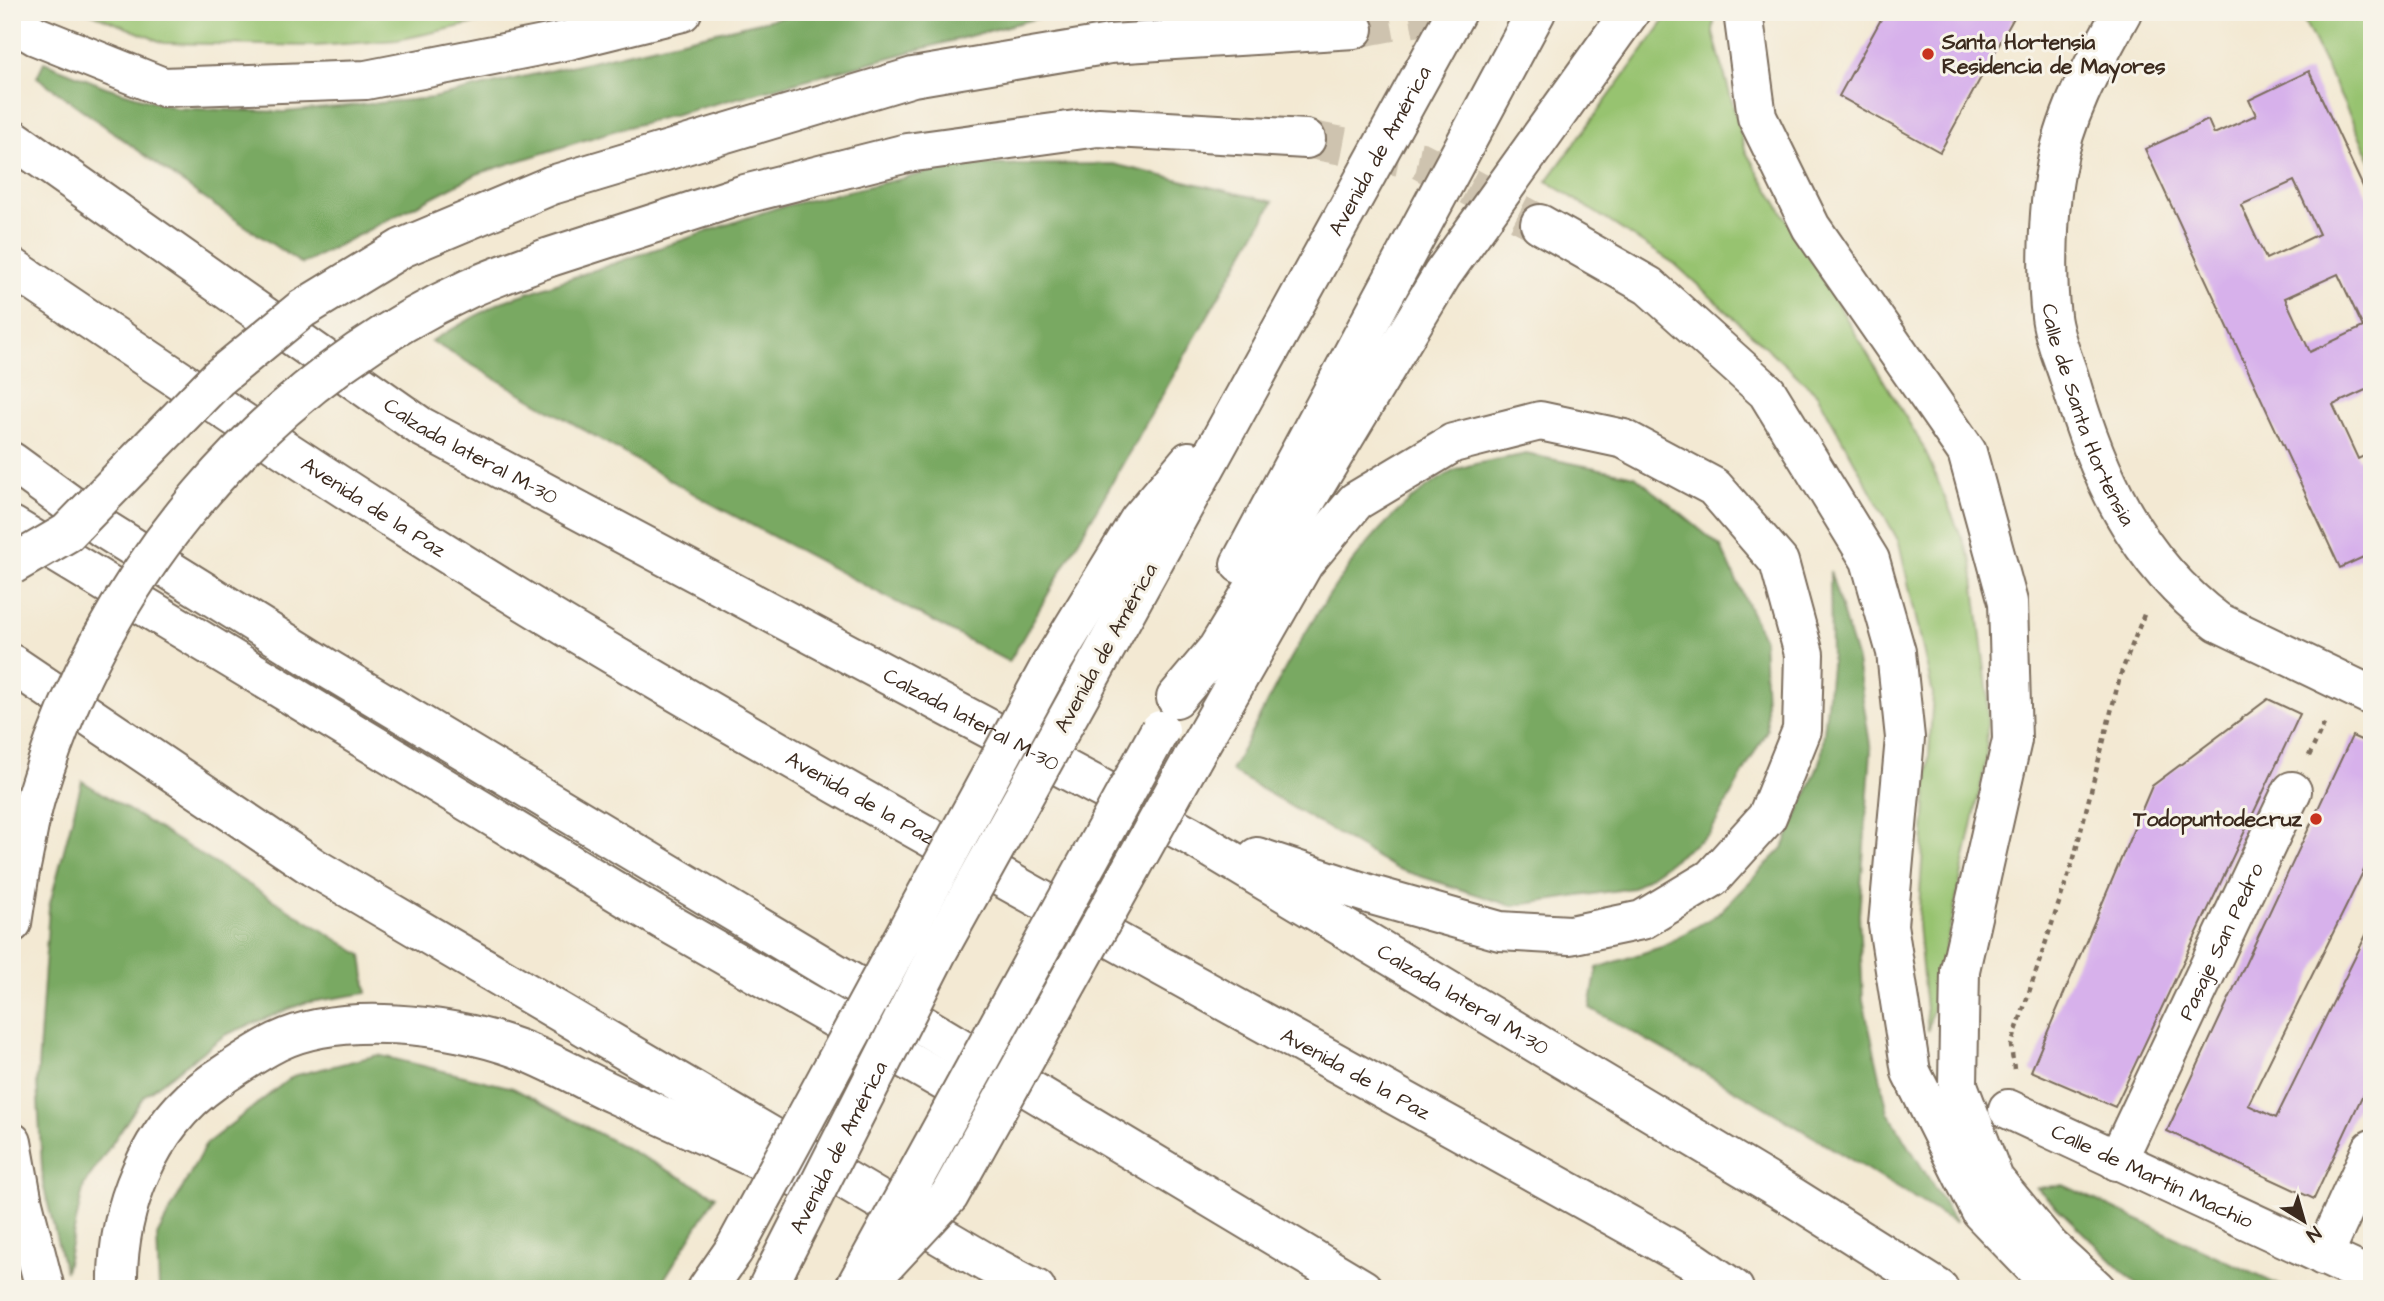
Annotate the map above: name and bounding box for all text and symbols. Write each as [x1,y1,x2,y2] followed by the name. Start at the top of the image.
[1941,28,2166,84] place label: Santa Hortensia Residencia de Mayores
[1920,46,1936,62] marker: Santa Hortensia Residencia de Mayores
[1321,60,1438,241] street label: Avenida de América
[2035,302,2142,532] street label: Calle de Santa Hortensia
[378,390,563,511] street label: Calzada lateral M-30
[296,450,452,564] street label: Avenida de la Paz
[1047,558,1165,738] street label: Avenida de América
[878,661,1065,778] street label: Calzada lateral M-30
[781,744,940,852] street label: Avenida de la Paz
[2132,805,2303,835] place label: Todopuntodecruz
[2308,811,2324,827] marker: Todopuntodecruz
[2171,858,2271,1025] street label: Pasaje San Pedro
[1372,937,1554,1062] street label: Calzada lateral M-30
[1276,1021,1436,1127] street label: Avenida de la Paz
[782,1056,894,1238] street label: Avenida de América
[2047,1117,2258,1235] street label: Calle de Martín Machio
[2268,1186,2338,1256] north arrow
[2300,1219,2326,1248] text: N

